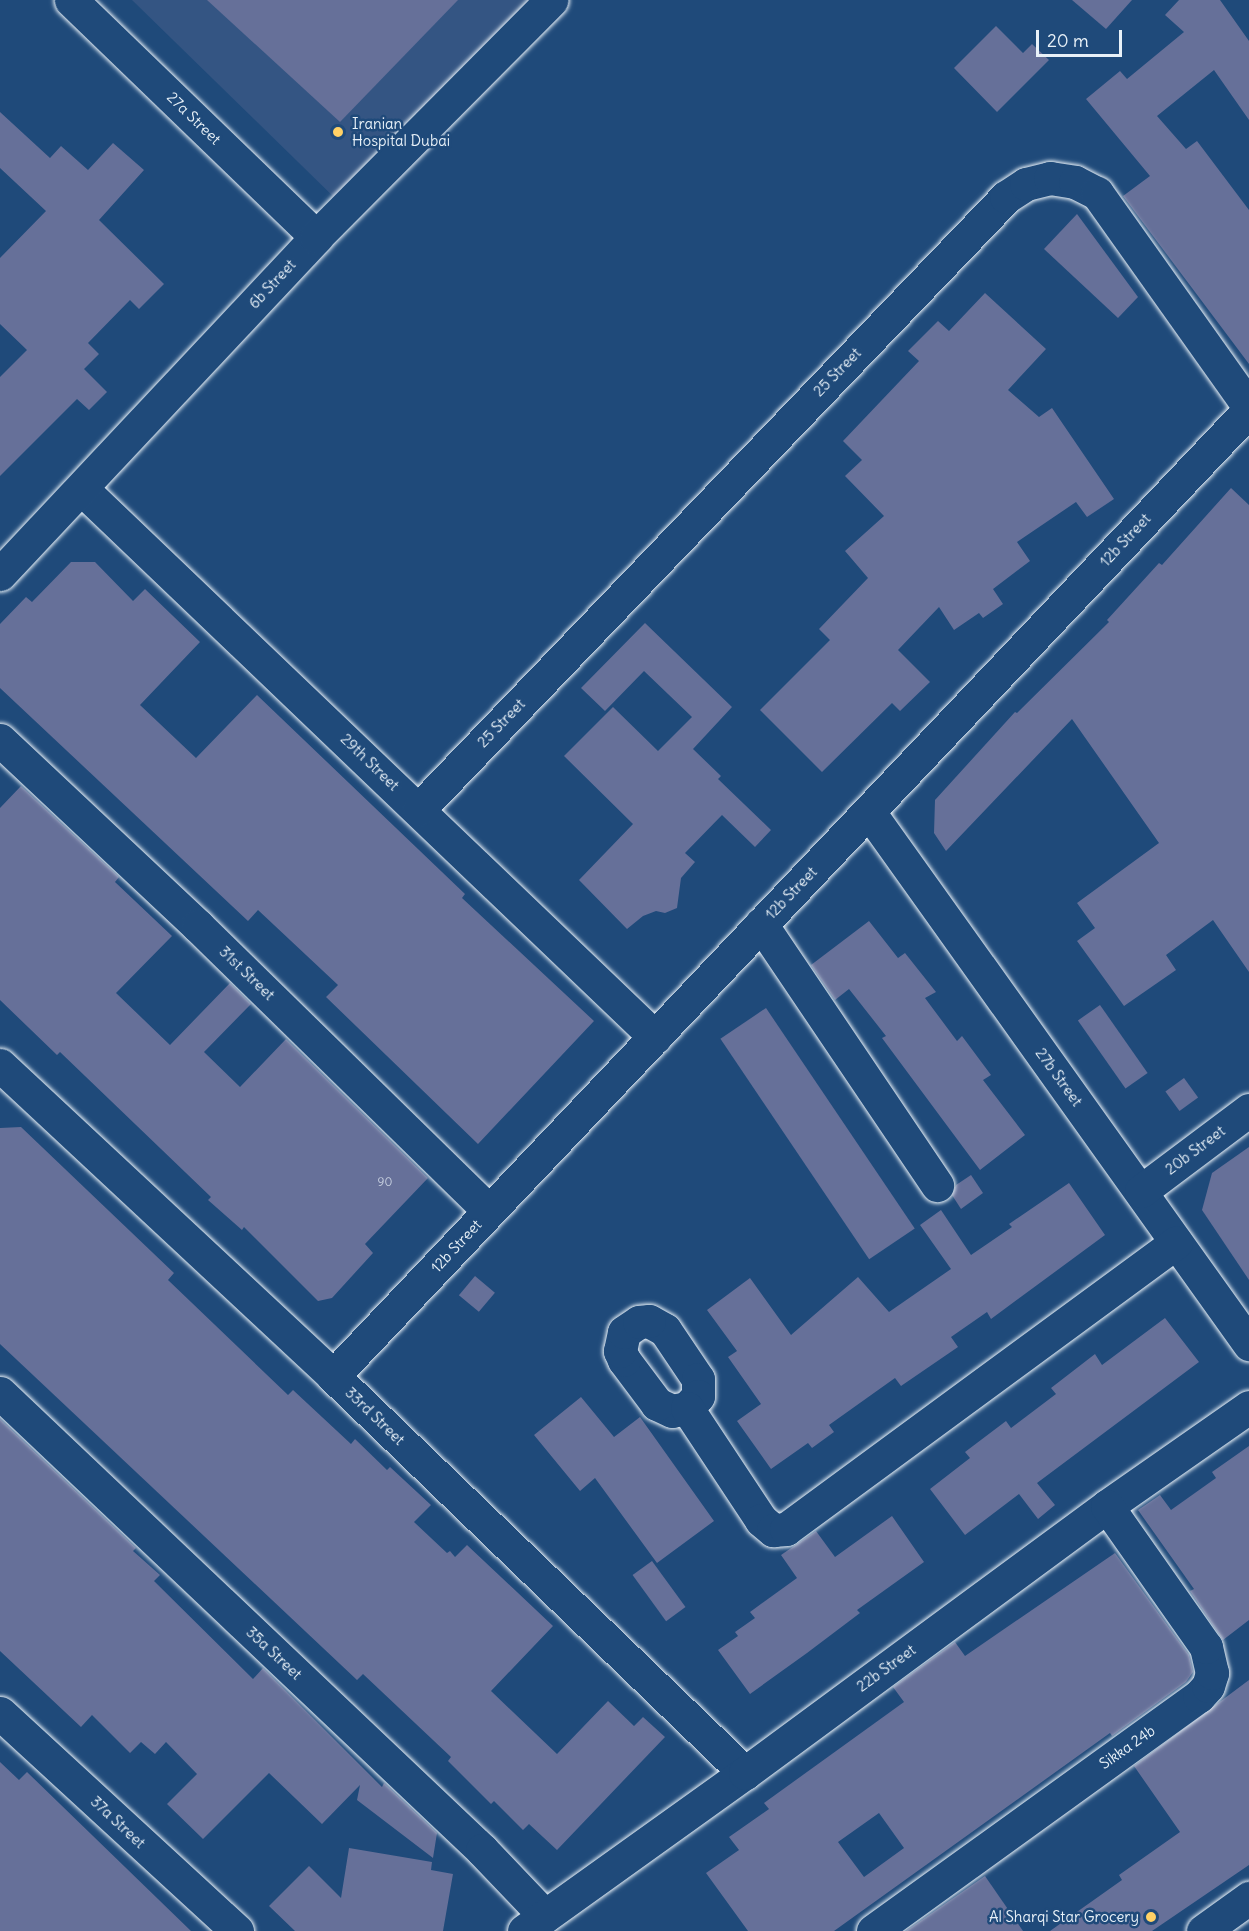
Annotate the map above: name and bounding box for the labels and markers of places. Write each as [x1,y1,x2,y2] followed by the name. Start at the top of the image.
[352,114,450,149] place label: Iranian Hospital Dubai
[329,123,347,141] marker: Iranian Hospital Dubai
[989,1908,1139,1926] place label: Al Sharqi Star Grocery
[1144,1910,1158,1924] marker: Al Sharqi Star Grocery

